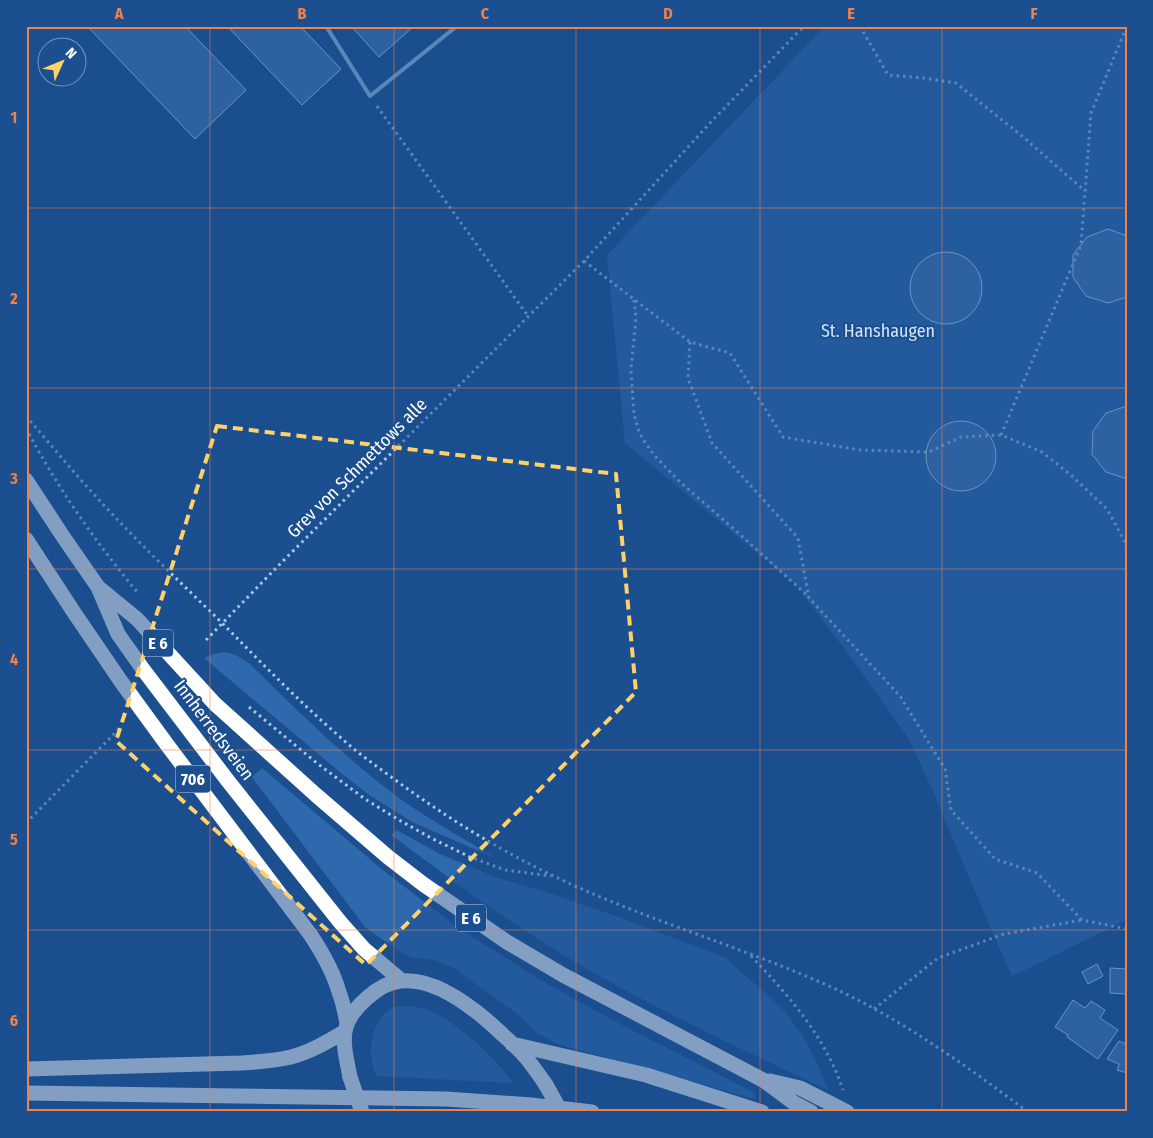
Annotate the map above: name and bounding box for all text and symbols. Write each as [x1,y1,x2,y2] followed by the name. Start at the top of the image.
[114,4,124,23] text: A
[298,4,307,23] text: B
[481,4,490,23] text: C
[663,4,673,23] text: D
[847,4,855,23] text: E
[1030,4,1038,23] text: F
[38,38,88,88] north arrow
[62,44,80,62] text: N
[11,108,17,127] text: 1
[9,289,18,308] text: 2
[821,320,935,342] park label: St. Hanshaugen
[282,393,432,543] street label: Grev von Schmettows alle
[9,469,18,488] text: 3
[143,630,173,656] road number: E 6
[10,650,18,669] text: 4
[169,676,259,784] street label: Innherredsveien
[176,766,210,792] road number: 706
[10,830,18,849] text: 5
[456,904,486,931] road number: E 6
[10,1011,18,1030] text: 6

